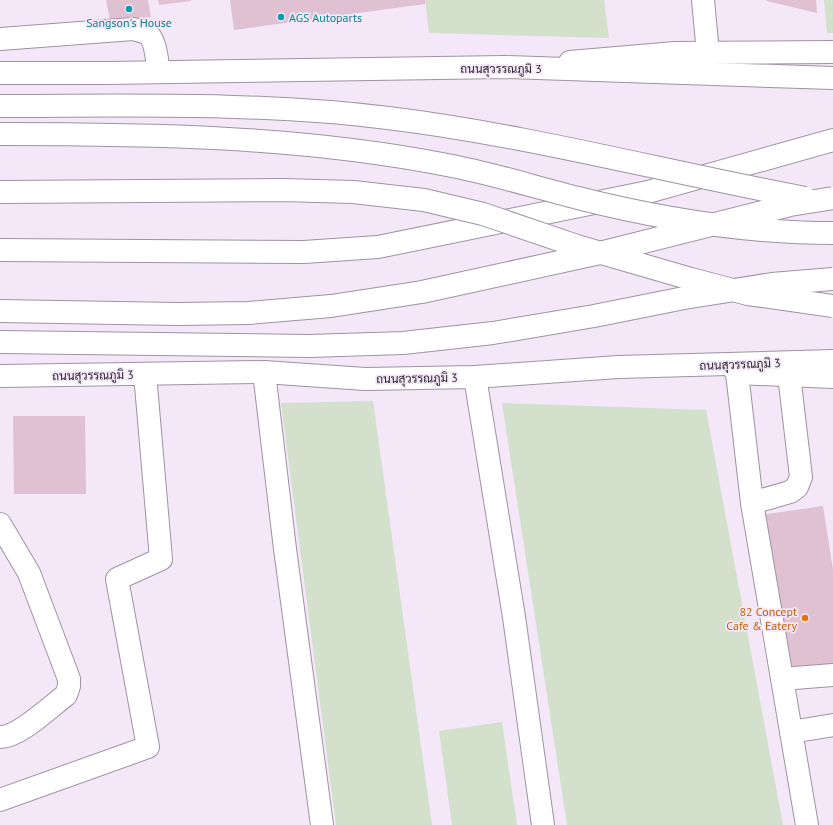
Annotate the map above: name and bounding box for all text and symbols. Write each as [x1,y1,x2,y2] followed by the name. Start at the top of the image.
[124,4,134,14] marker: Sangson's House
[289,10,362,25] place label: AGS Autoparts
[276,12,286,22] marker: AGS Autoparts
[86,15,172,30] place label: Sangson's House
[460,61,542,78] street label: ถนนสุวรรณภูมิ 3
[699,355,781,375] street label: ถนนสุวรรณภูมิ 3
[52,367,134,385] street label: ถนนสุวรรณภูมิ 3
[376,370,458,388] street label: ถนนสุวรรณภูมิ 3
[726,604,797,633] place label: 82 Concept Cafe & Eatery
[800,613,810,623] marker: 82 Concept Cafe & Eatery

